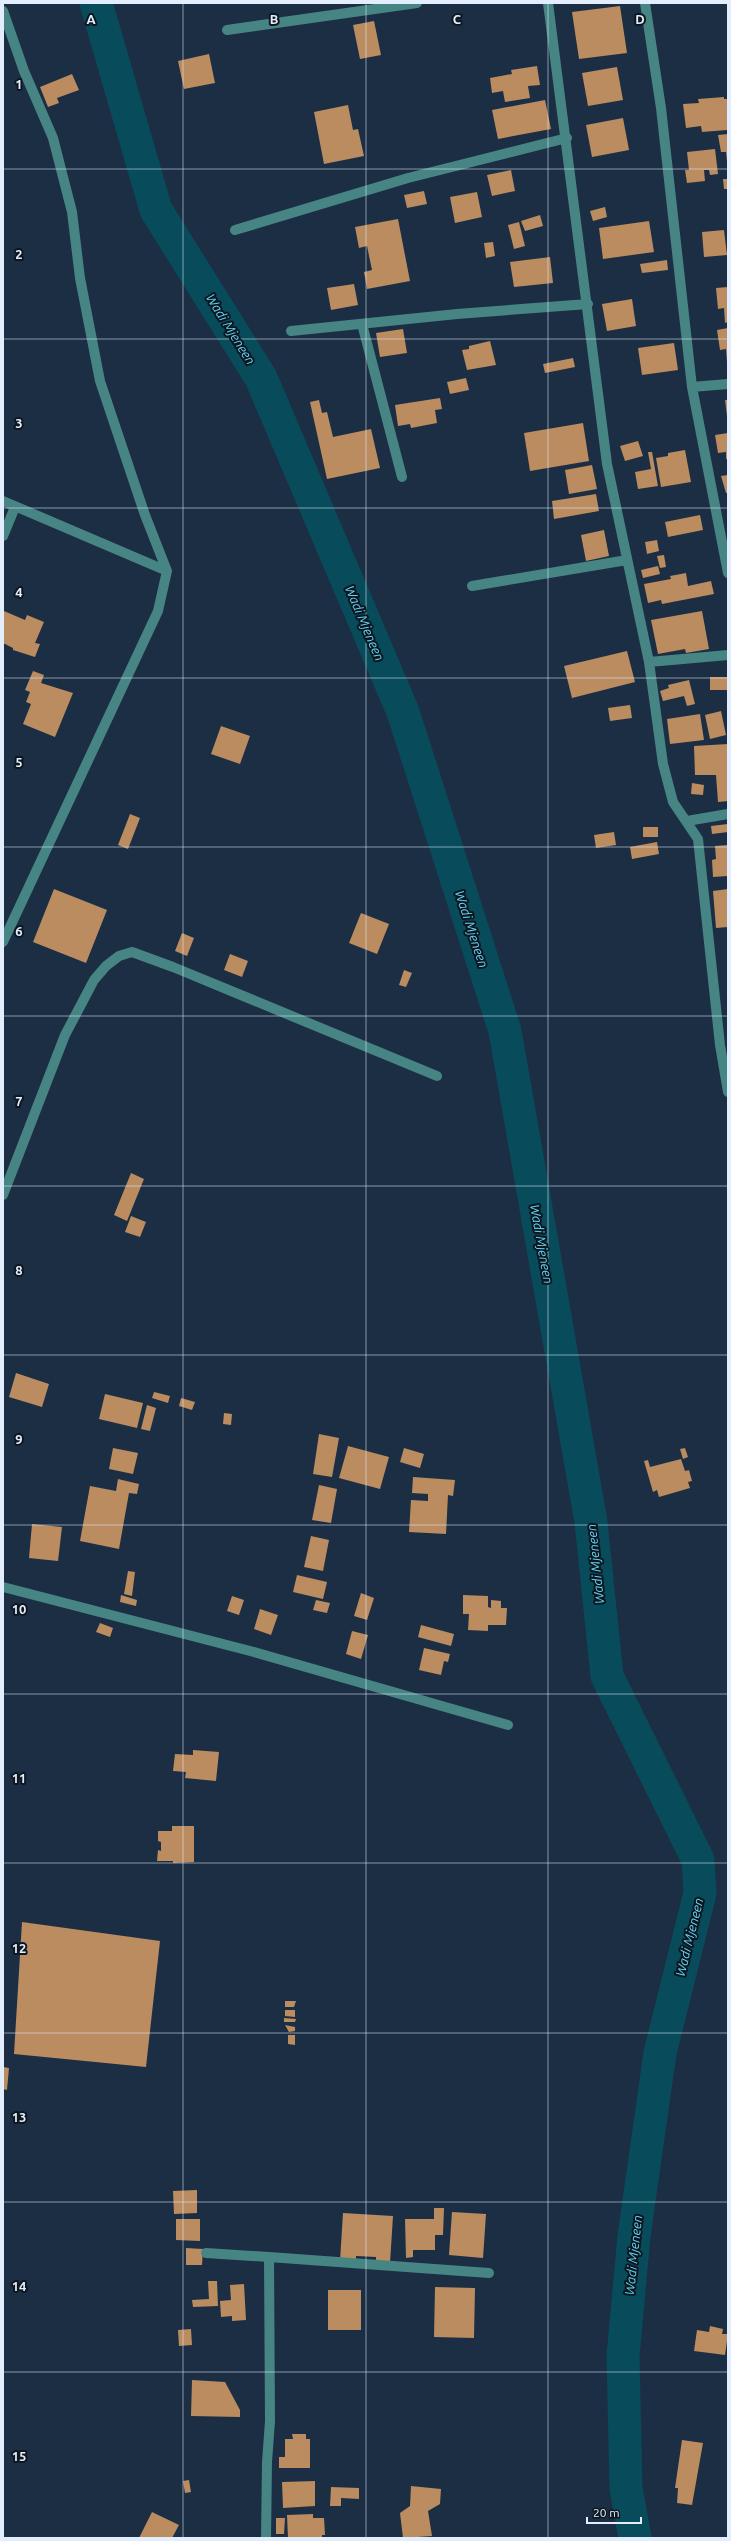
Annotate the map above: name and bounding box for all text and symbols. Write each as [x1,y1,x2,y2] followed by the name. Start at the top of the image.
[86,12,96,26] text: A
[270,12,279,26] text: B
[453,12,462,26] text: C
[635,12,645,26] text: D
[15,77,23,91] text: 1
[15,247,23,261] text: 2
[204,291,258,367] water label: Wadi Mjeneen
[15,416,23,430] text: 3
[343,583,387,663] water label: Wadi Mjeneen
[15,585,23,599] text: 4
[15,755,23,769] text: 5
[453,889,491,969] water label: Wadi Mjeneen
[15,924,23,938] text: 6
[15,1094,23,1108] text: 7
[528,1203,556,1285] water label: Wadi Mjeneen
[15,1263,23,1277] text: 8
[15,1432,23,1446] text: 9
[584,1523,606,1605] water label: Wadi Mjeneen
[12,1602,26,1616] text: 10
[12,1771,26,1785] text: 11
[672,1896,706,1978] water label: Wadi Mjeneen
[12,1941,26,1955] text: 12
[12,2110,26,2124] text: 13
[622,2214,644,2296] water label: Wadi Mjeneen
[12,2279,26,2293] text: 14
[12,2449,26,2463] text: 15
[587,2499,641,2525] scale bar
[593,2506,620,2519] text: 20 m

